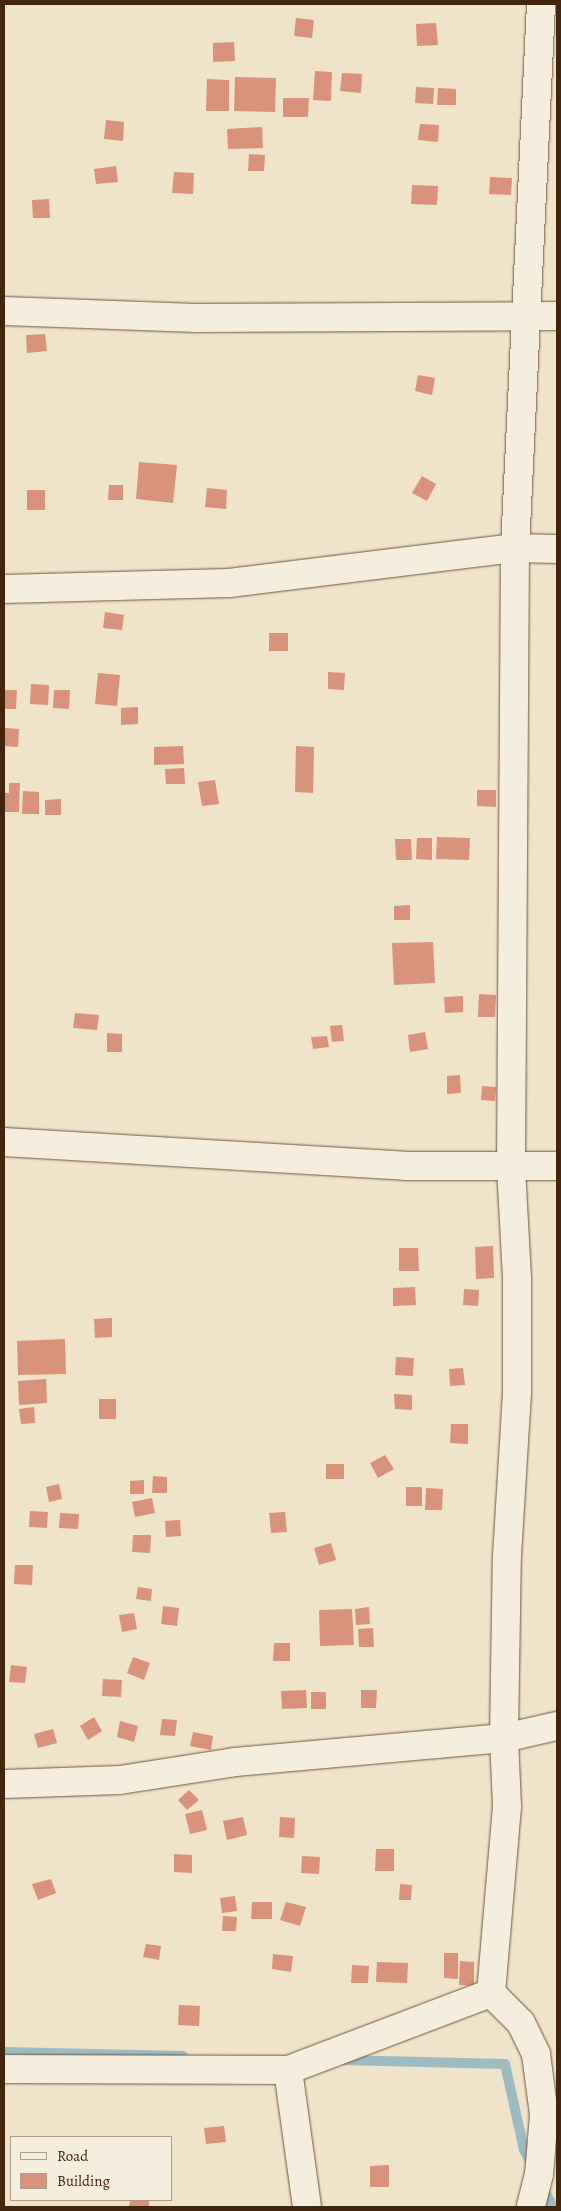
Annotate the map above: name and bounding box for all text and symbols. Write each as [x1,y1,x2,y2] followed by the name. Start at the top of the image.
[10,2136,172,2201] legend
[57,2146,88,2166] text: Road
[57,2171,110,2191] text: Building

